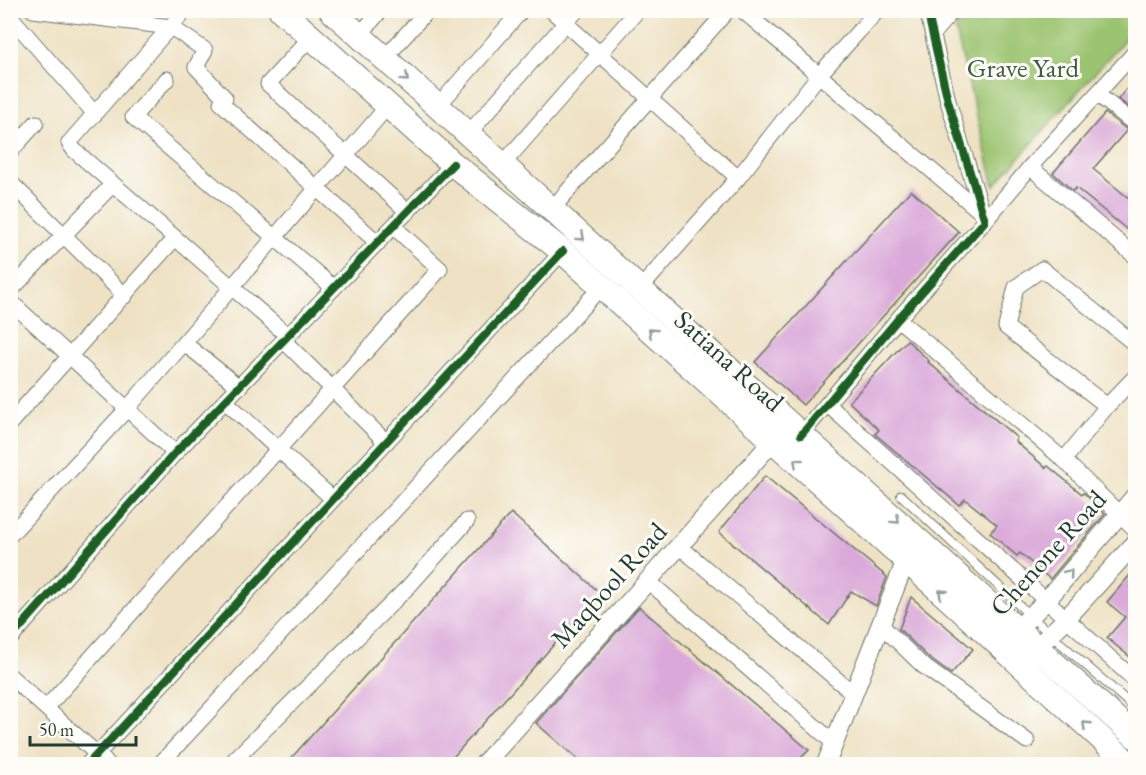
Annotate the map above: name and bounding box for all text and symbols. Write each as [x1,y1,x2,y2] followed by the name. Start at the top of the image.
[967,50,1080,85] park label: Grave Yard
[398,71,409,82] one-way arrow
[574,230,585,241] one-way arrow
[667,302,792,419] street label: Satiana Road
[648,328,659,339] one-way arrow
[793,458,804,469] one-way arrow
[982,482,1114,623] street label: Chenone Road
[889,513,900,524] one-way arrow
[543,514,674,655] street label: Maqbool Road
[1062,569,1073,580] one-way arrow
[939,589,950,600] one-way arrow
[30,709,136,747] scale bar
[39,718,74,741] text: 50 m
[1082,721,1092,732] one-way arrow

